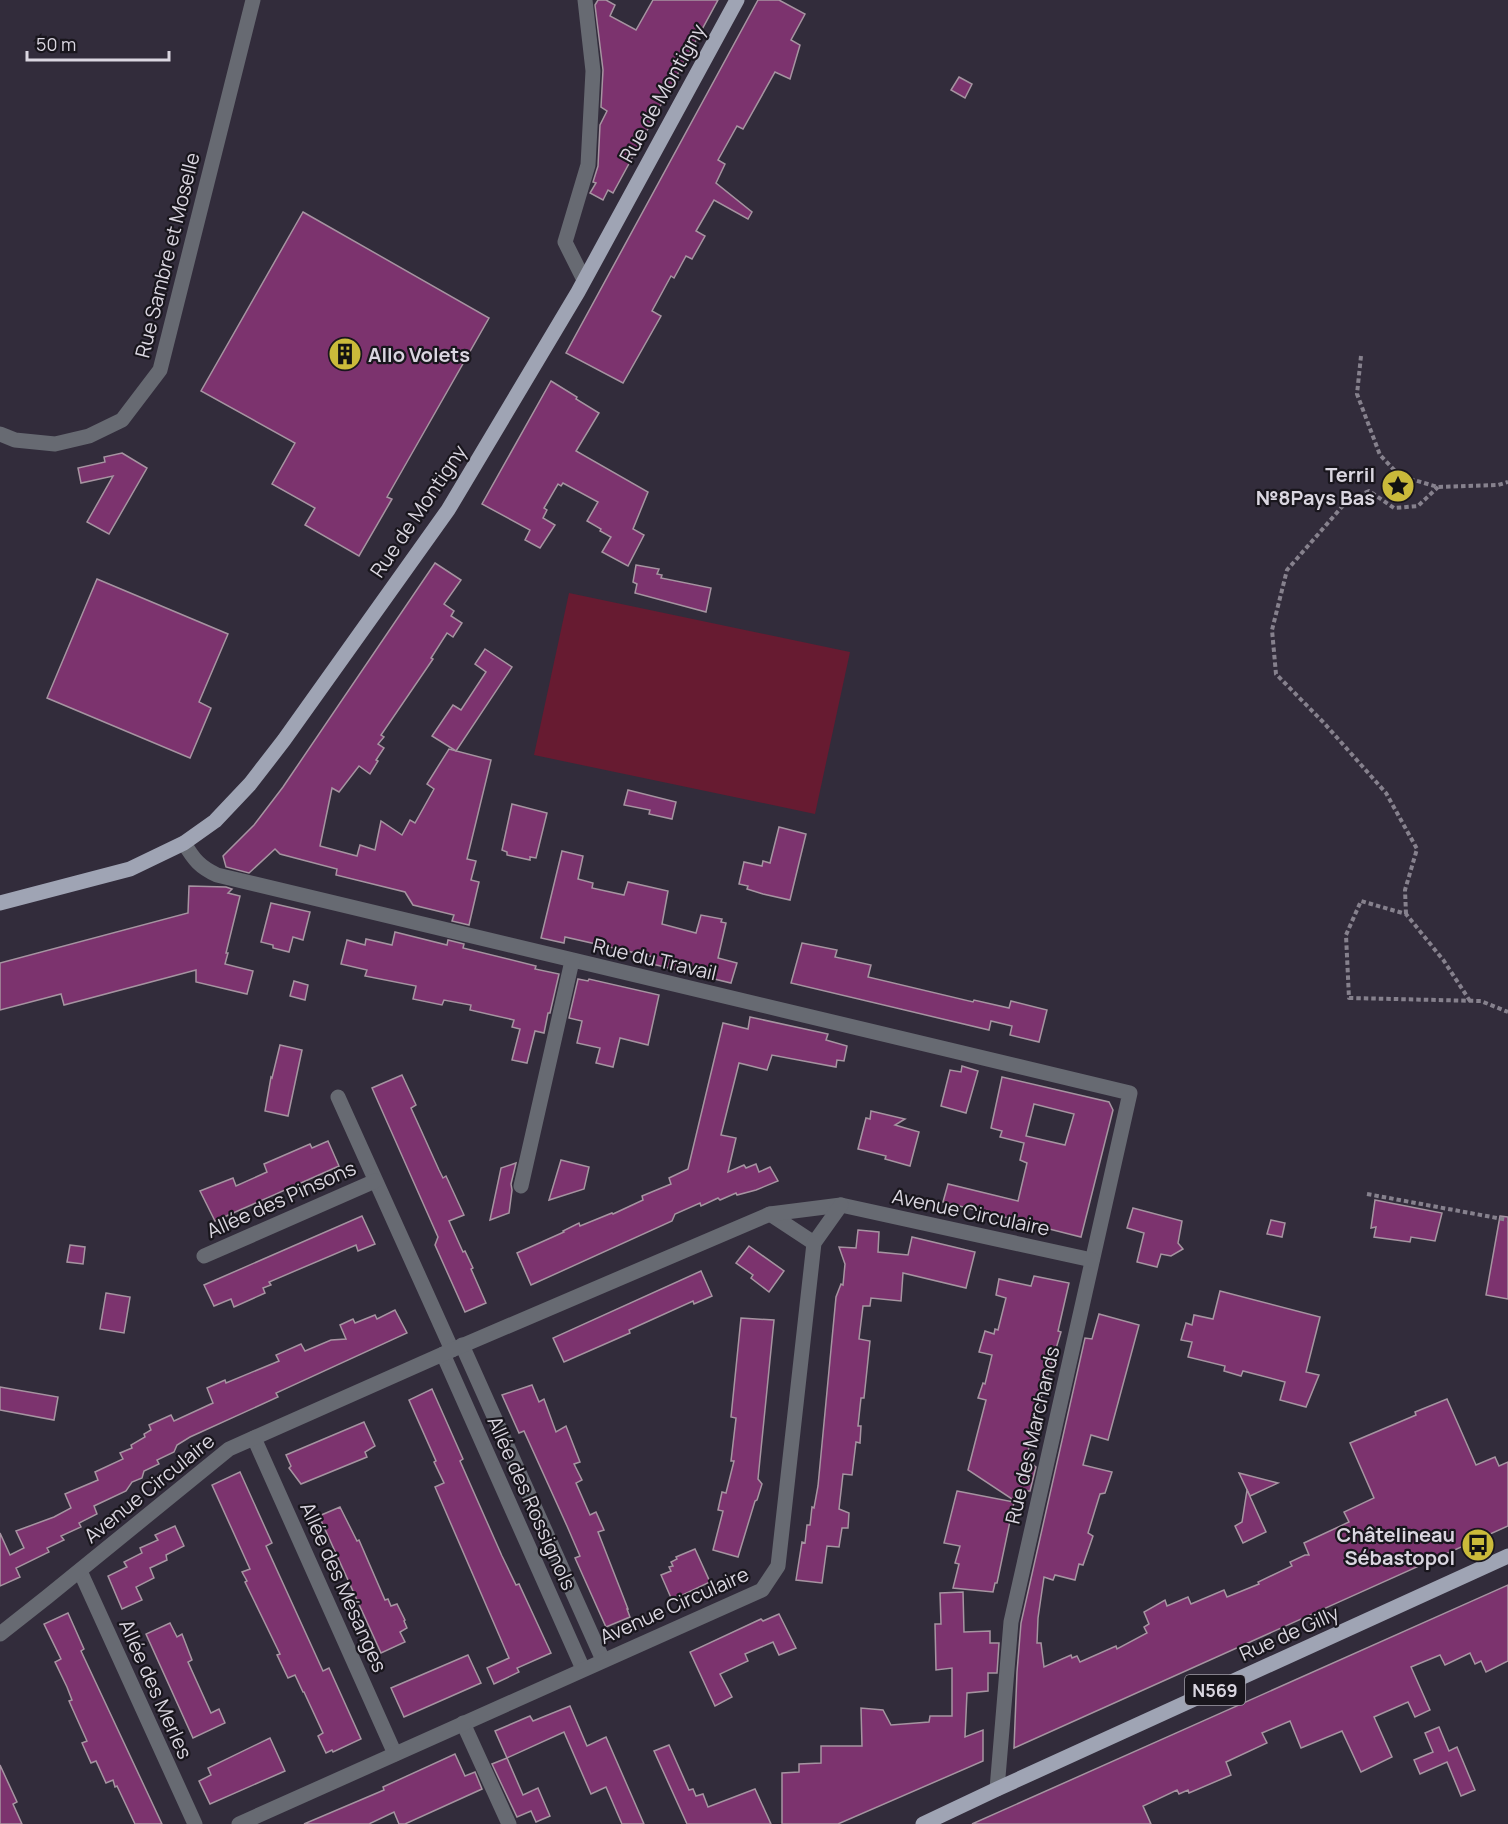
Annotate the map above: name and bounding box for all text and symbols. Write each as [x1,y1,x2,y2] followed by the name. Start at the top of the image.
[613,18,712,167] street label: Rue de Montigny
[27,24,170,62] scale bar
[36,32,76,56] text: 50 m
[128,150,206,360] street label: Rue Sambre et Moselle
[327,336,363,372] building icon: Allo Volets
[368,341,470,368] place label: Allo Volets
[364,439,473,583] street label: Rue de Montigny
[1256,461,1375,511] place label: Terril №8Pays Bas
[1380,468,1416,504] place icon: Terril №8Pays Bas
[590,932,720,986] street label: Rue du Travail
[202,1154,360,1244] street label: Allée des Pinsons
[890,1182,1052,1242] street label: Avenue Circulaire
[998,1344,1066,1526] street label: Rue des Marchands
[481,1412,583,1594] street label: Allée des Rossignols
[78,1427,220,1549] street label: Avenue Circulaire
[294,1498,394,1676] street label: Allée des Mésanges
[1337,1521,1455,1571] place label: Châtelineau Sébastopol
[1460,1527,1496,1563] bus stop icon: Châtelineau Sébastopol
[595,1560,753,1650] street label: Avenue Circulaire
[1235,1599,1343,1667] street label: Rue de Gilly
[113,1615,199,1763] street label: Allée des Merles
[1185,1675,1245,1705] road number: N569

